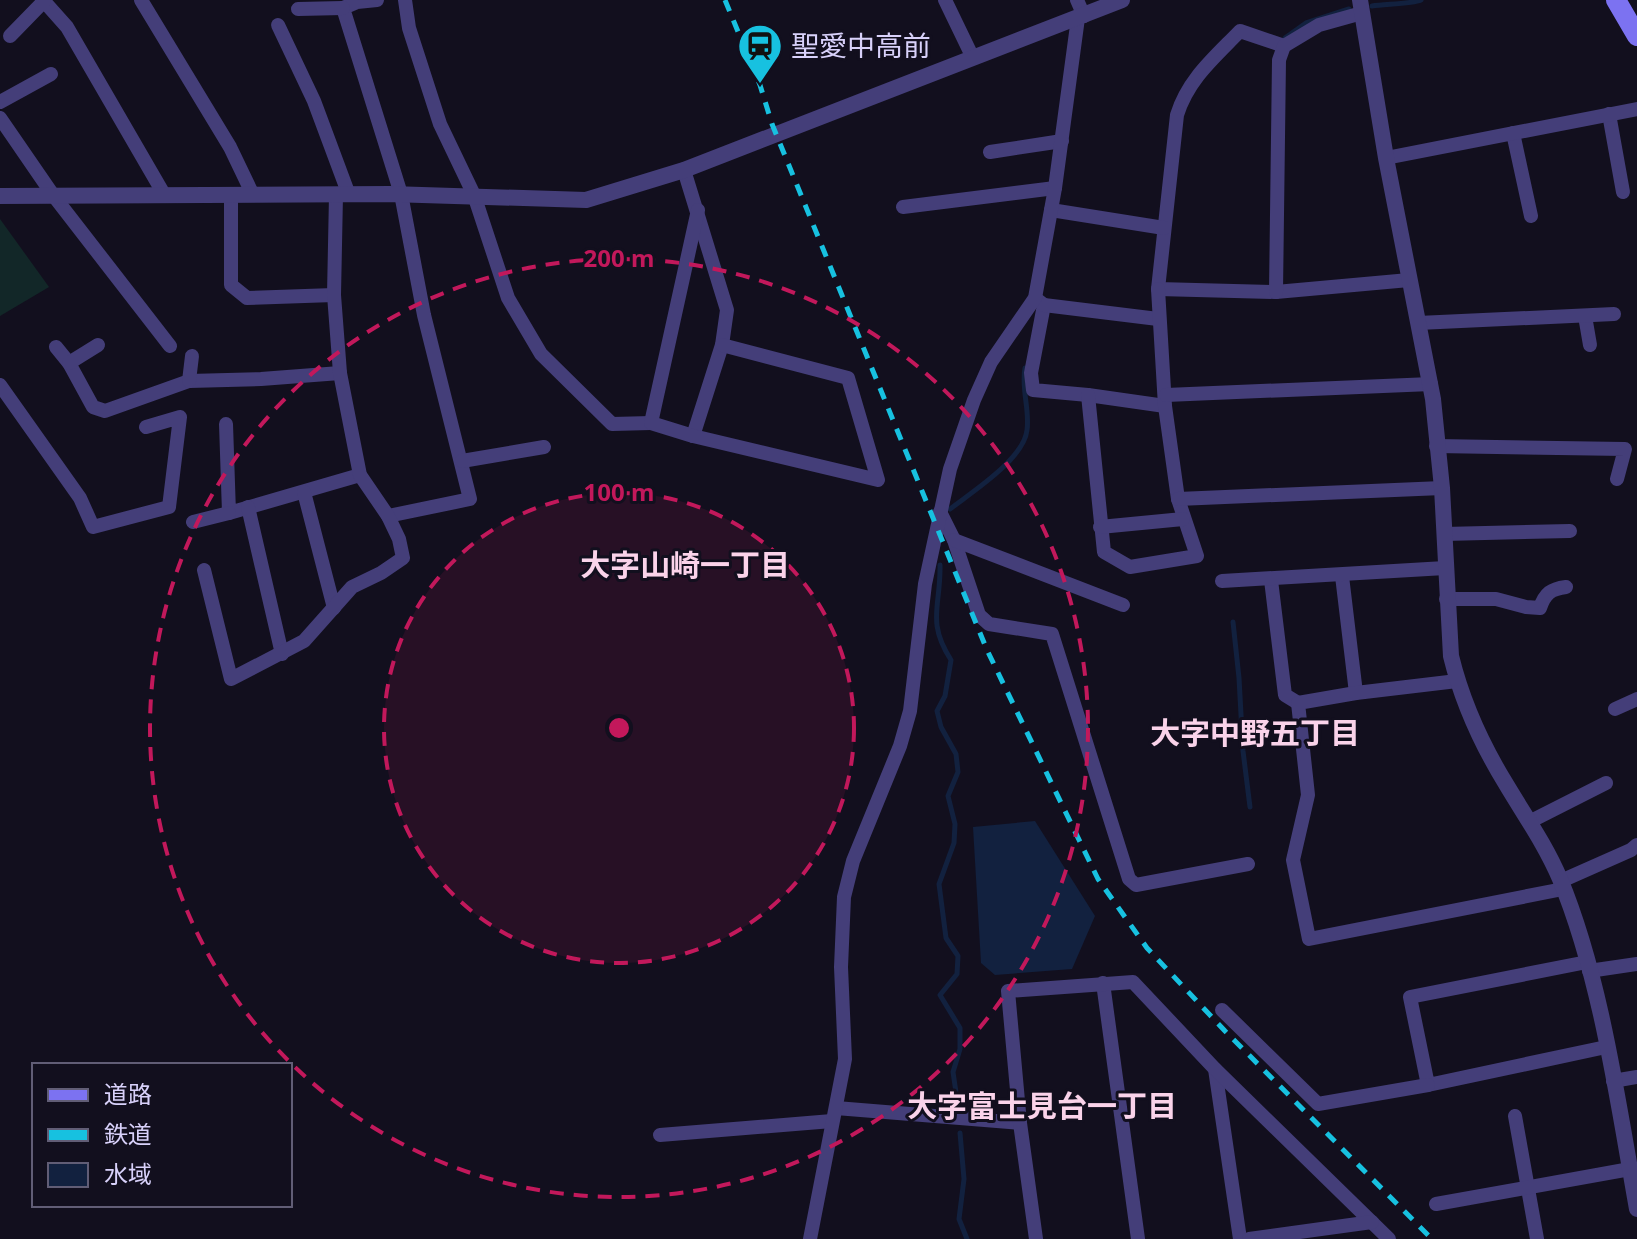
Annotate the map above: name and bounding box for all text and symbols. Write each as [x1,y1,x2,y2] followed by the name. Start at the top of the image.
[736,22,784,85] station icon: 聖愛中高前
[791,26,931,64] place label: 聖愛中高前
[584,241,654,274] text: 200 m
[584,475,654,508] text: 100 m
[580,544,790,585] district label: 大字山崎一丁目
[1150,712,1360,753] district label: 大字中野五丁目
[605,714,633,742] centre of rings
[32,1063,292,1207] legend
[104,1077,152,1110] text: 道路
[907,1085,1177,1126] district label: 大字富士見台一丁目
[104,1117,152,1150] text: 鉄道
[104,1157,152,1190] text: 水域

